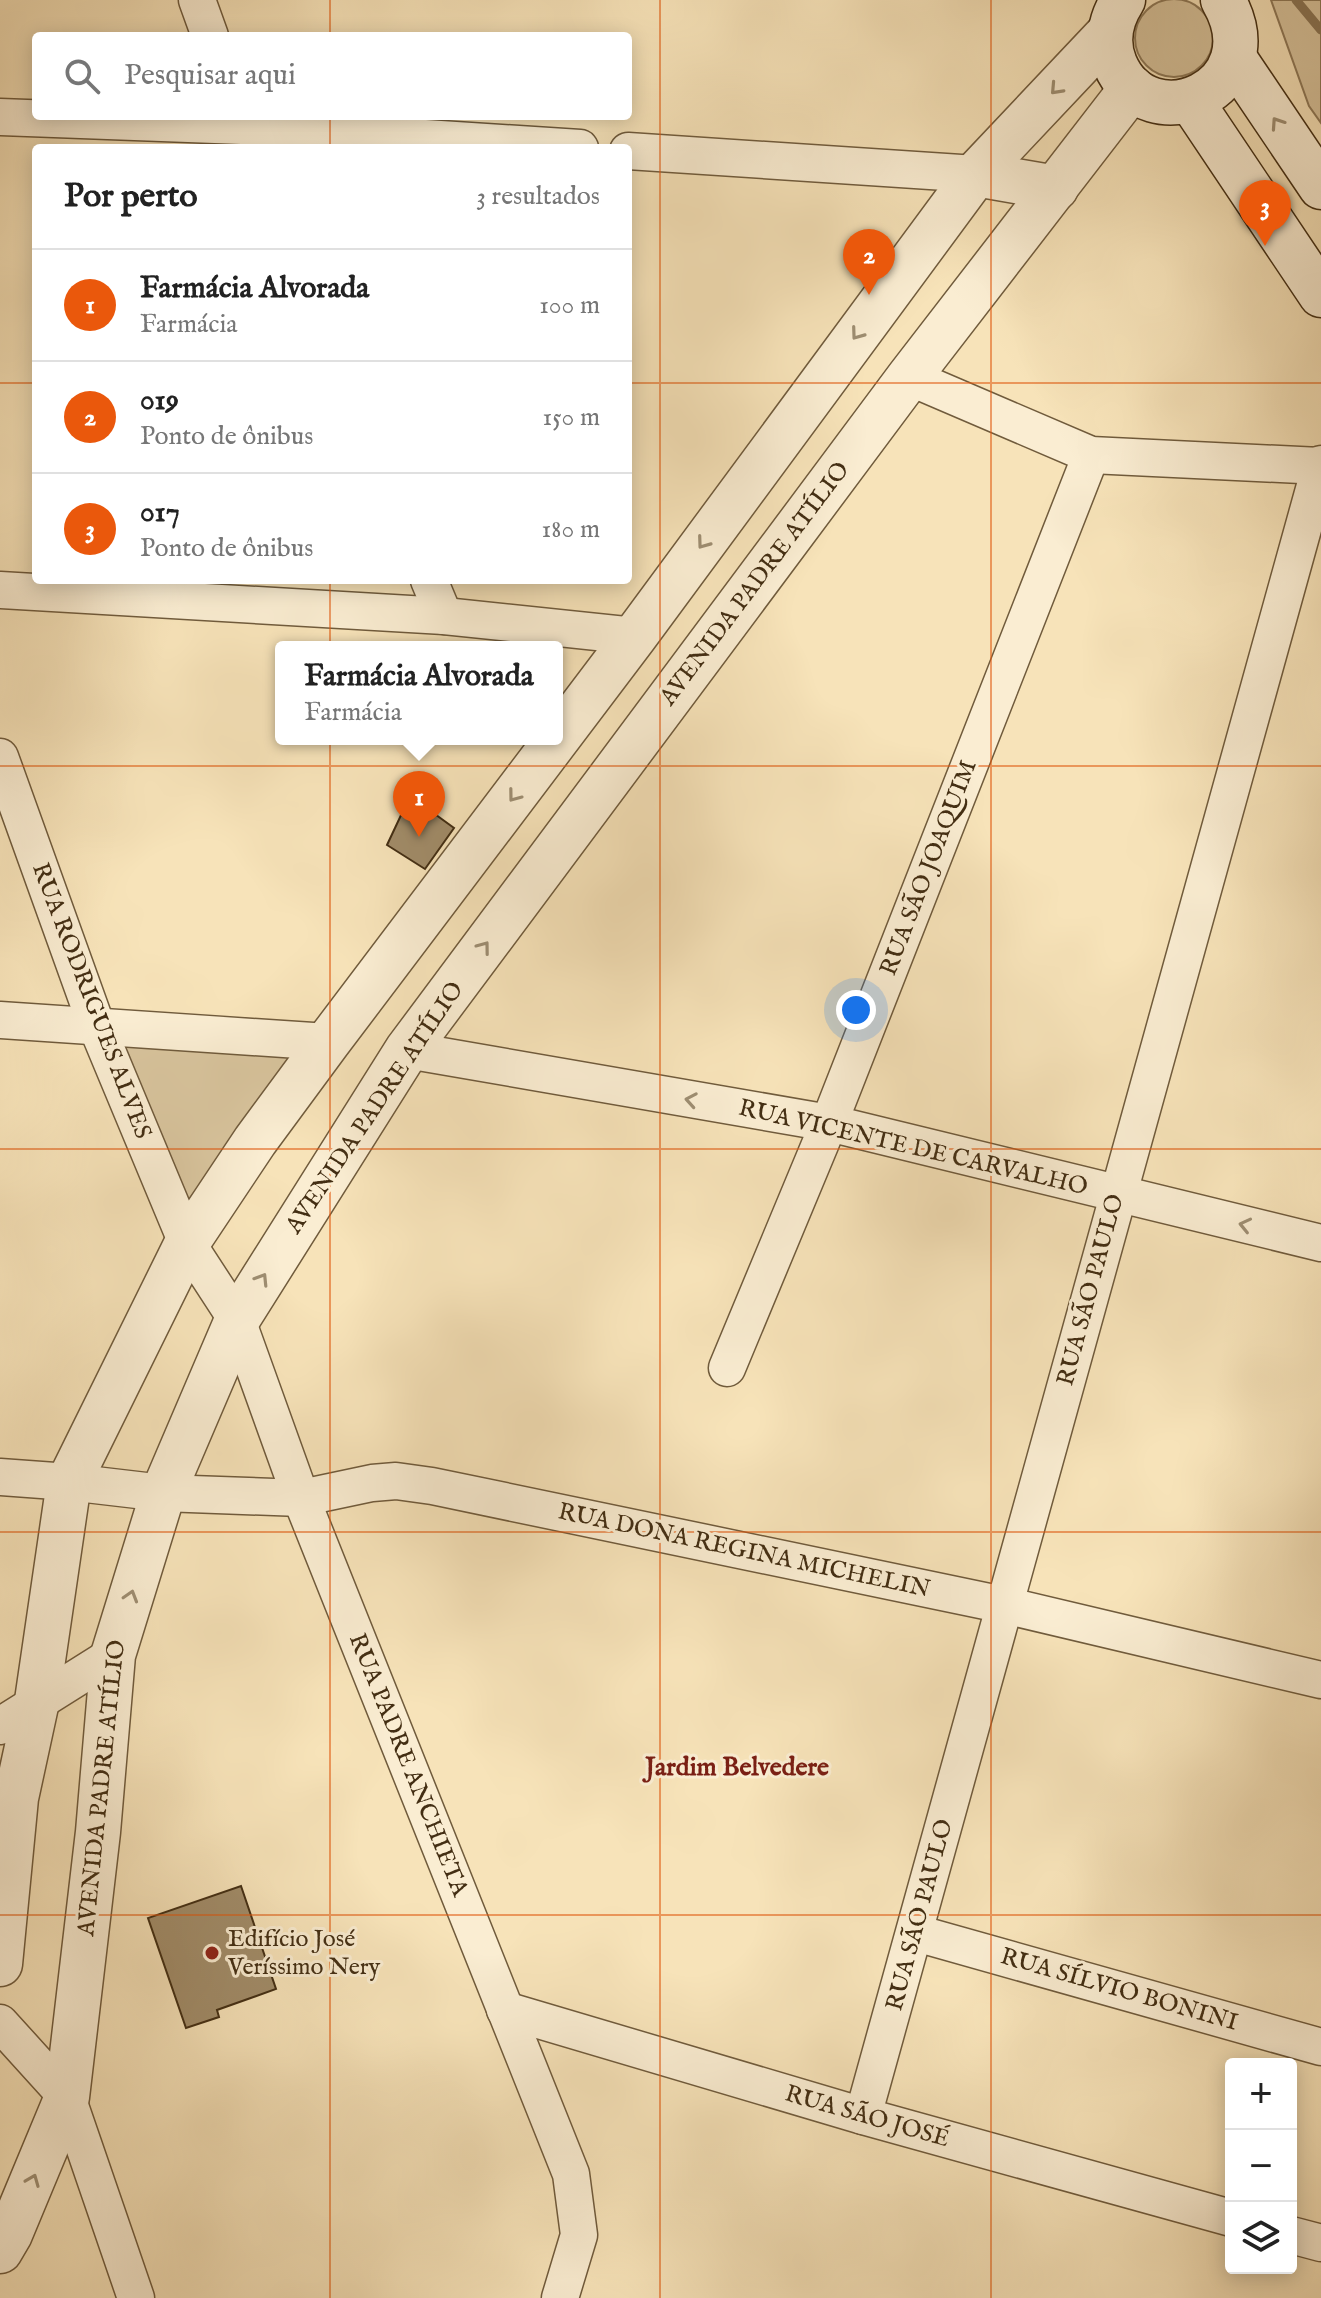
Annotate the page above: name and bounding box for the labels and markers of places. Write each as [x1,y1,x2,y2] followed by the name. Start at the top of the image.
[1239,180,1291,246] pin: 3
[843,229,895,295] pin: 2
[393,771,445,837] pin: 1
[227,1924,381,1983] place label: Edifício José Veríssimo Nery
[203,1944,221,1962] marker: Edifício José Veríssimo Nery

